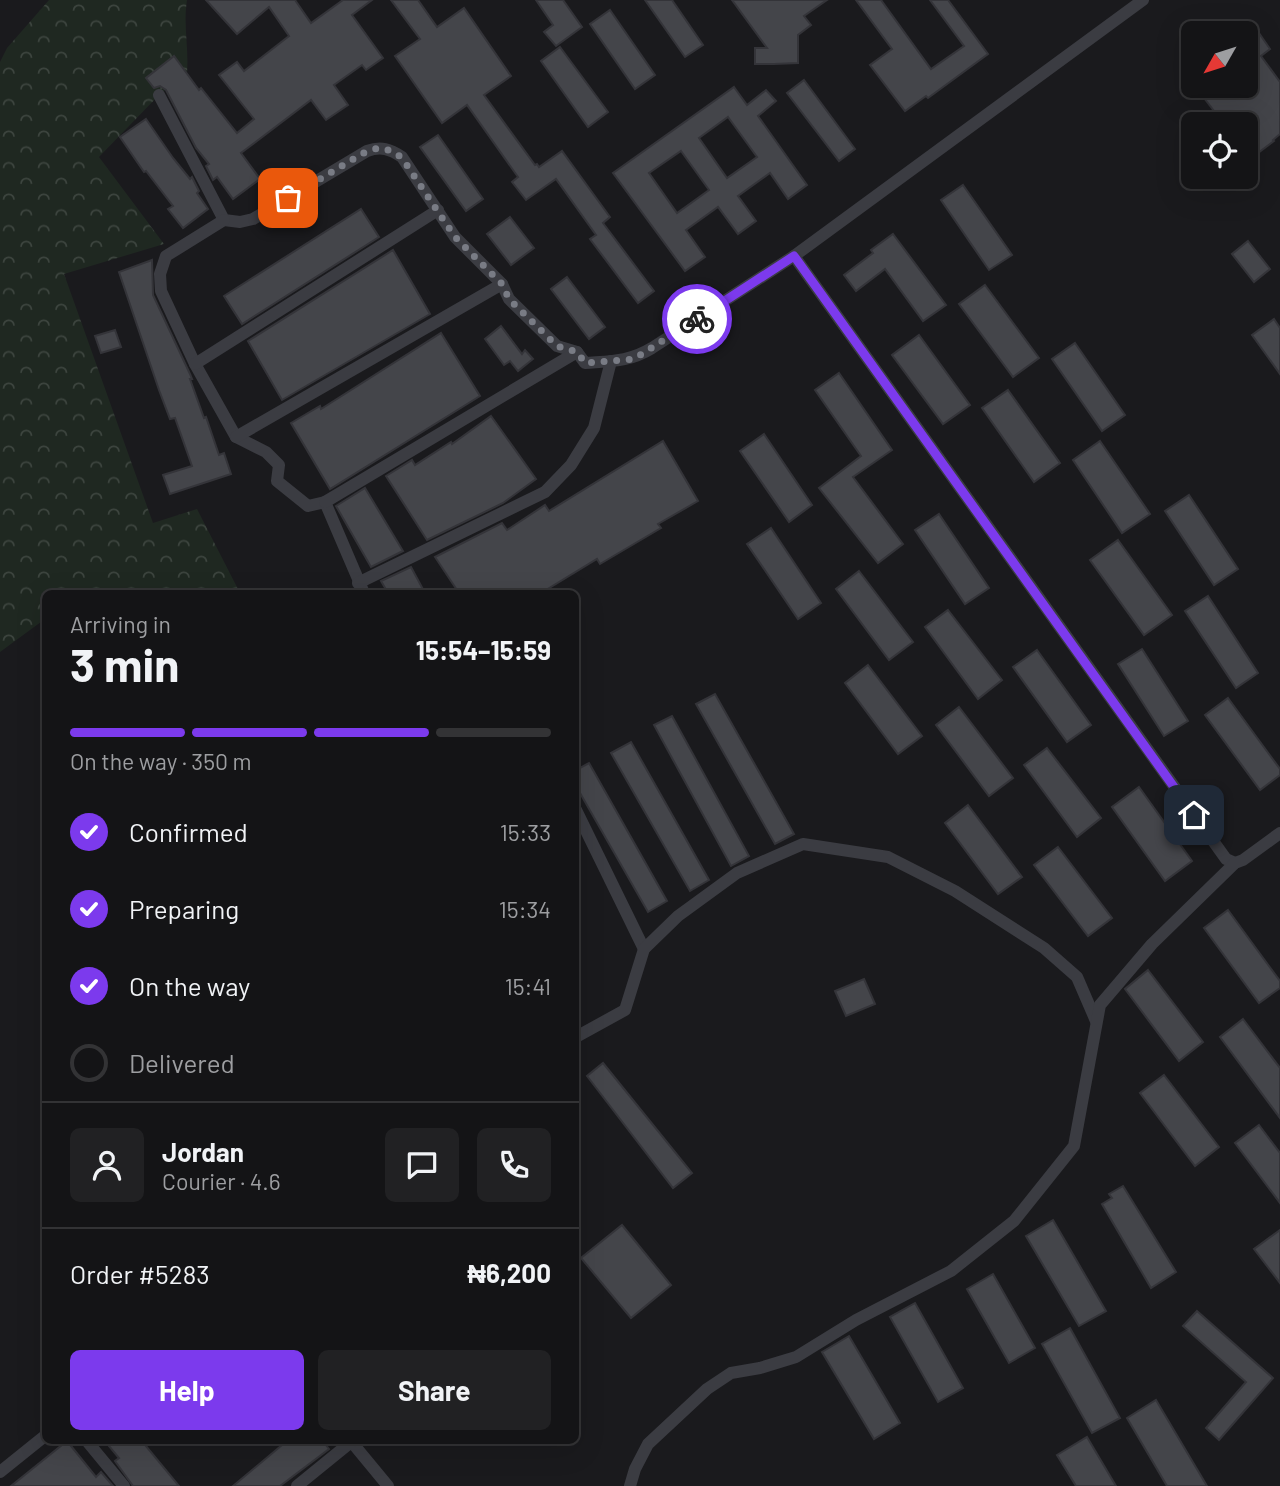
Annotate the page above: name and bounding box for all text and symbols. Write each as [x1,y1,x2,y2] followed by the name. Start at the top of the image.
[1181,21,1258,98] north arrow
[1181,21,1258,189] map controls
[1181,112,1258,189] button: locate
[258,168,318,228] pin
[269,179,307,217] icon: bag
[662,284,732,354] courier
[678,300,716,338] icon: bike
[70,610,171,638] text: Arriving in
[416,634,551,665] text: 15:54–15:59
[70,636,179,691] text: 3 min
[70,747,252,775] text: On the way · 350 m
[1164,785,1224,845] pin
[1175,796,1213,834] icon: home
[70,813,108,851] icon: check
[129,816,248,847] text: Confirmed
[500,818,551,846] text: 15:33
[70,890,108,928] icon: check
[129,893,239,924] text: Preparing
[499,895,551,923] text: 15:34
[70,967,108,1005] icon: check
[129,970,250,1001] text: On the way
[505,972,551,1000] text: 15:41
[129,1047,235,1078] text: Delivered
[70,1128,144,1202] button: person
[385,1128,459,1202] button: chat
[477,1128,551,1202] button: phone
[162,1136,244,1167] text: Jordan
[162,1167,281,1195] text: Courier · 4.6
[467,1257,551,1288] text: ₦6,200
[70,1258,210,1289] text: Order #5283
[70,1350,304,1430] button: Help
[318,1350,551,1430] button: Share

